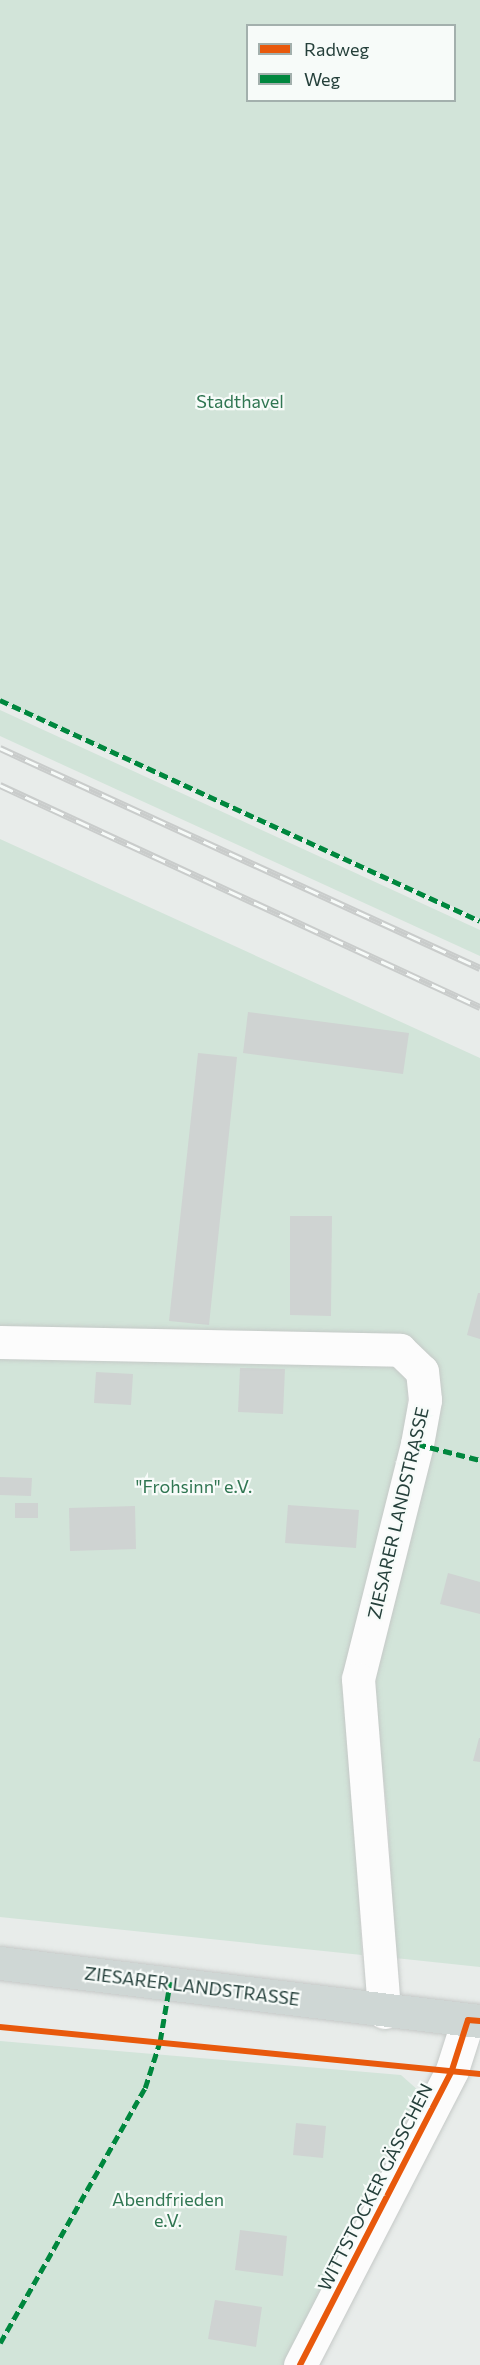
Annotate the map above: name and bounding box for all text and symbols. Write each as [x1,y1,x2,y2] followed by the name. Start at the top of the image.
[246,24,456,102] legend
[304,38,369,60] text: Radweg
[304,68,340,90] text: Weg
[196,390,284,412] park label: Stadthavel
[363,1405,433,1621] street label: ZIESARER LANDSTRASSE
[136,1475,252,1497] park label: "Frohsinn" e.V.
[83,1962,301,2010] street label: ZIESARER LANDSTRASSE
[313,2080,437,2294] street label: WITTSTOCKER GÄSSCHEN
[112,2189,224,2232] park label: Abendfrieden e.V.

